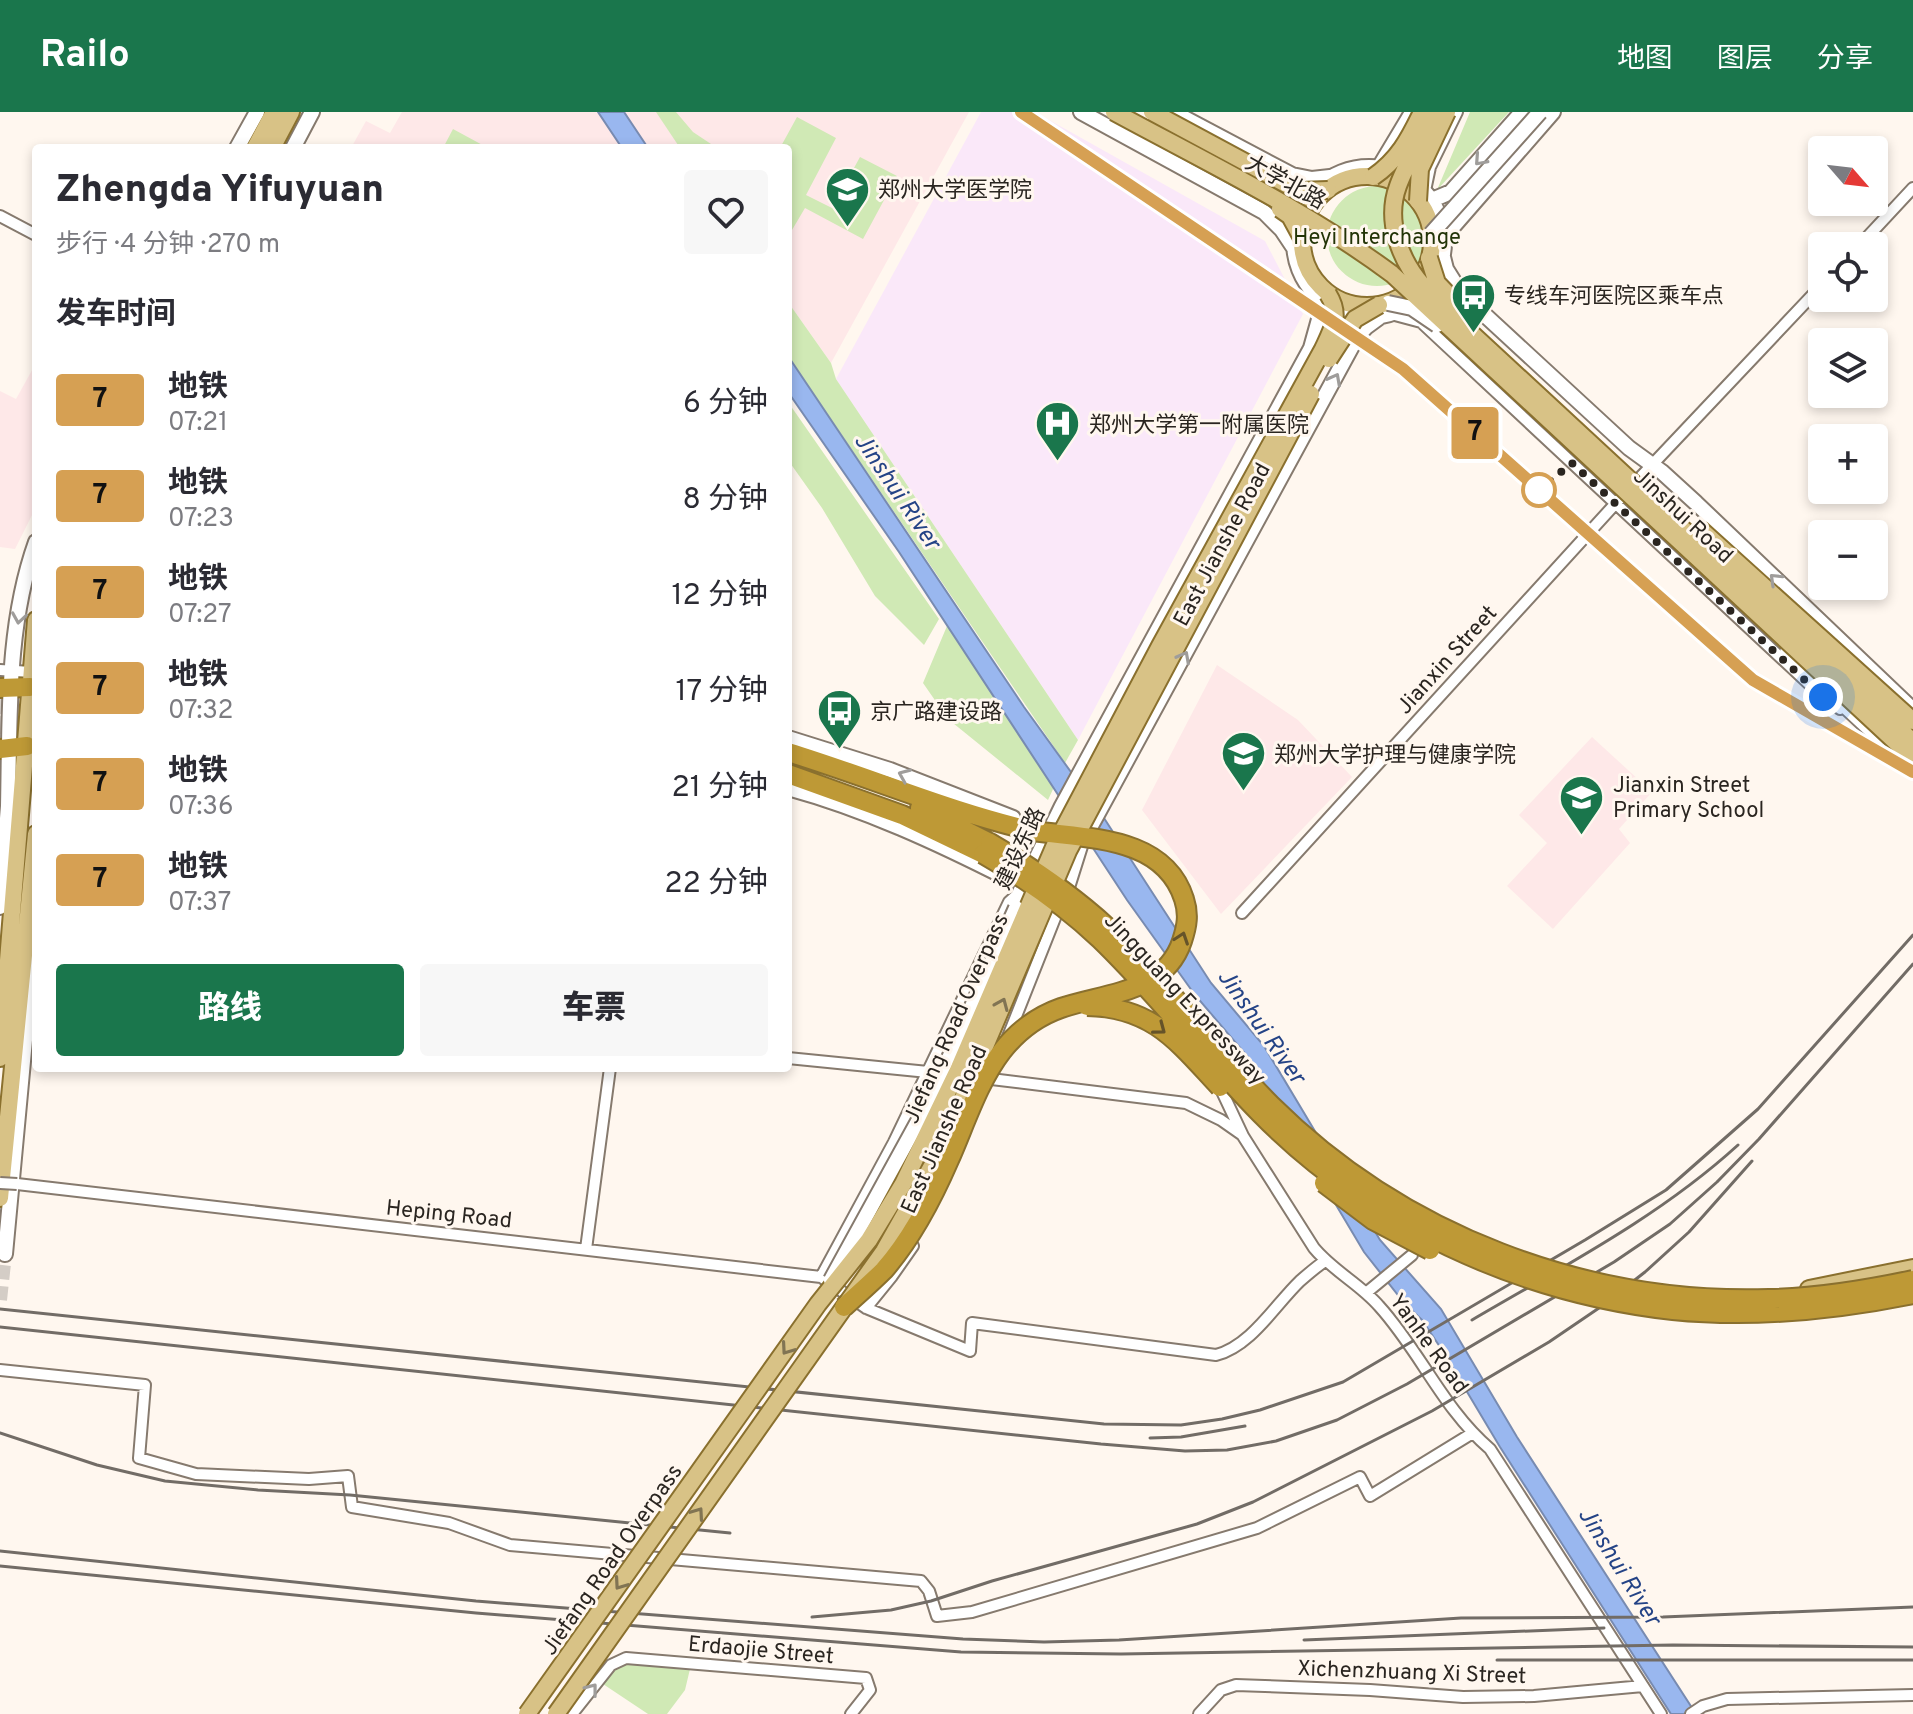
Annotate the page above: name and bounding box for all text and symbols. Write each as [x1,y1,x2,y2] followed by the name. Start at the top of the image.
[40,32,130,81] text: Railo
[1617,42,1673,78] text: 地图
[1717,42,1773,78] text: 图层
[1817,42,1873,78] text: 分享
[1808,136,1888,216] north arrow
[1808,136,1888,600] map controls
[1240,150,1330,216] street label: 大学北路
[1475,150,1489,165] one-way arrow
[823,165,871,228] school or university icon: 郑州大学医学院
[56,167,384,216] text: Zhengda Yifuyuan
[684,170,768,254] button: heart
[878,178,1032,205] place label: 郑州大学医学院
[1293,225,1461,252] park label: Heyi Interchange
[56,229,280,262] text: 步行 · 4 分钟 · 270 m
[1808,232,1888,312] button: locate
[1449,271,1497,334] bus stop icon: 专线车河医院区乘车点
[1504,284,1724,311] place label: 专线车河医院区乘车点
[56,297,176,334] text: 发车时间
[1808,328,1888,408] button: layers
[168,370,228,407] text: 地铁
[1325,373,1340,388] one-way arrow
[92,382,108,418] text: 7
[683,386,768,423] text: 6 分钟
[1034,400,1082,463] hospital icon: 郑州大学第一附属医院
[168,407,228,440] text: 07:21
[1449,407,1501,459] line badge: 7
[1089,413,1309,440] place label: 郑州大学第一附属医院
[1467,415,1483,451] text: 7
[1808,424,1888,504] button: +
[846,428,947,558] water label: Jinshui River
[1169,459,1278,631] street label: East Jianshe Road
[1627,464,1738,570] street label: Jinshui Road
[168,466,228,503] text: 地铁
[1522,473,1556,507] unlabelled marker
[92,478,108,514] text: 7
[683,482,768,519] text: 8 分钟
[168,503,234,536] text: 07:23
[1808,520,1888,600] button: −
[168,562,228,599] text: 地铁
[92,574,108,610] text: 7
[1770,574,1785,588] one-way arrow
[671,578,768,615] text: 12 分钟
[168,599,232,632] text: 07:27
[1392,601,1504,721] street label: Jianxin Street
[11,611,28,625] one-way arrow
[1175,651,1190,666] one-way arrow
[168,658,228,695] text: 地铁
[92,670,108,706] text: 7
[675,674,768,711] text: 17 分钟
[1803,677,1843,717] your location
[815,687,863,750] bus stop icon: 京广路建设路
[168,695,233,728] text: 07:32
[870,700,1002,727] place label: 京广路建设路
[1219,730,1267,793] school or university icon: 郑州大学护理与健康学院
[1274,743,1516,770] place label: 郑州大学护理与健康学院
[168,754,228,791] text: 地铁
[92,766,108,802] text: 7
[898,769,912,785] one-way arrow
[671,770,768,807] text: 21 分钟
[1558,773,1606,836] school or university icon: Jianxin Street Primary School
[1613,773,1764,825] place label: Jianxin Street Primary School
[168,791,233,824] text: 07:36
[990,803,1052,895] street label: 建设东路
[168,850,228,887] text: 地铁
[92,862,108,898] text: 7
[664,866,768,903] text: 22 分钟
[168,887,231,920] text: 07:37
[1097,908,1271,1091] street label: Jingguang Expressway
[899,910,1016,1128] street label: Jiefang Road Overpass
[1173,932,1189,946] one-way arrow
[56,964,404,1056] button: 路线
[420,964,768,1056] button: 车票
[1210,964,1312,1092] water label: Jinshui River
[993,998,1009,1012] one-way arrow
[1151,1020,1166,1034] one-way arrow
[896,1042,994,1218] street label: East Jianshe Road
[384,1195,513,1236] street label: Heping Road
[1383,1289,1473,1400] street label: Yanhe Road
[782,1341,797,1355] one-way arrow
[537,1460,689,1661] street label: Jiefang Road Overpass
[1570,1502,1668,1633] water label: Jinshui River
[688,1508,703,1522] one-way arrow
[615,1575,629,1590] one-way arrow
[687,1632,835,1671] street label: Erdaojie Street
[1297,1656,1527,1691] street label: Xichenzhuang Xi Street
[582,1683,596,1698] one-way arrow

